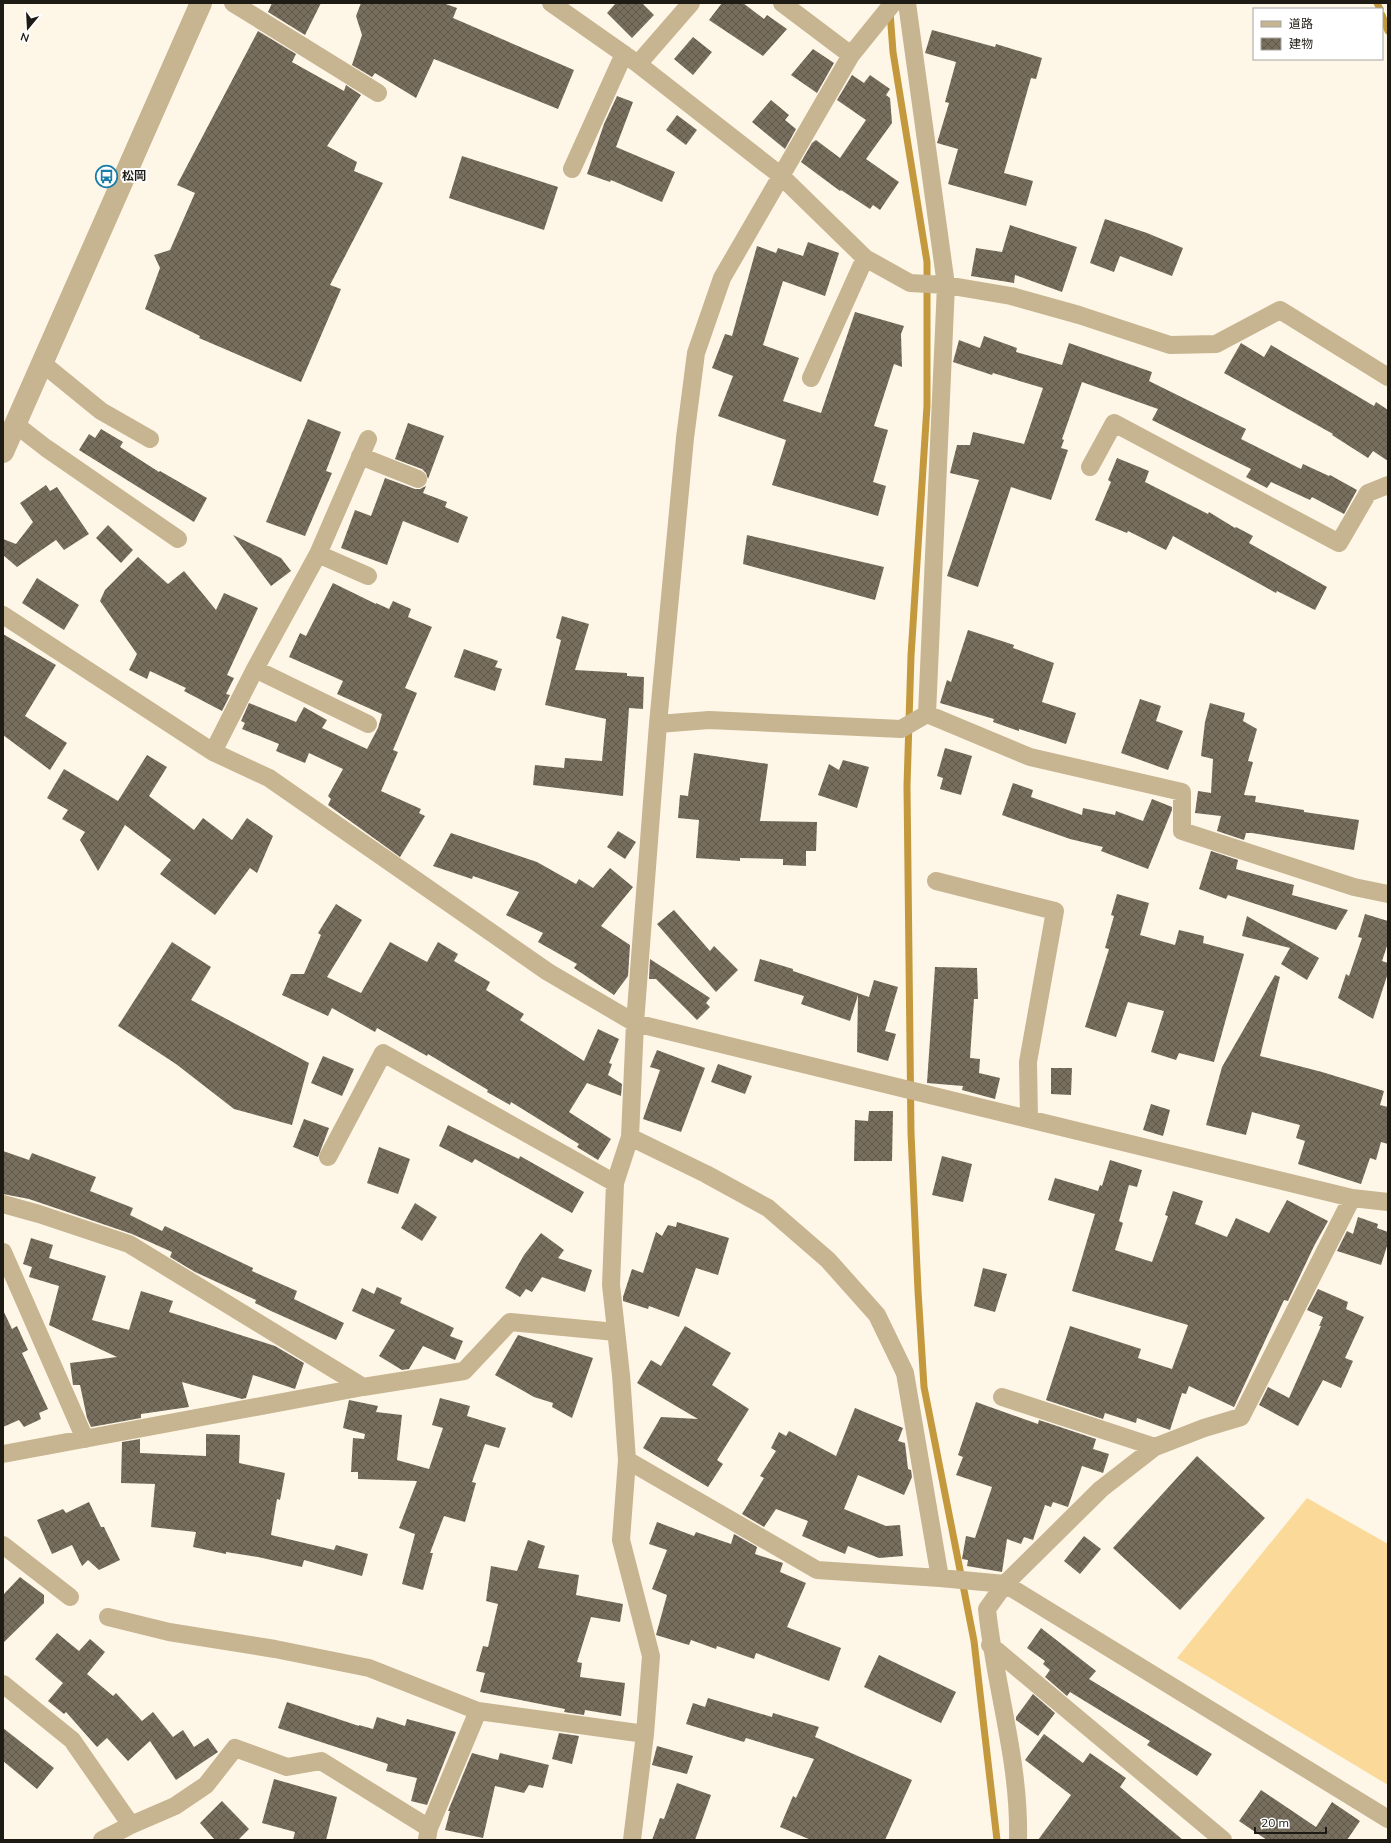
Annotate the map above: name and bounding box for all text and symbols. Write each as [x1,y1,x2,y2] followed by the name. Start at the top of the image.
[8,8,48,48] north arrow
[1253,8,1383,60] legend
[1289,16,1313,31] text: 道路
[19,30,31,45] text: N
[1289,36,1313,51] text: 建物
[94,163,120,189] bus stop icon: 松岡
[122,168,146,183] place label: 松岡
[1255,1809,1326,1835] scale bar
[1261,1815,1289,1830] text: 20 m

